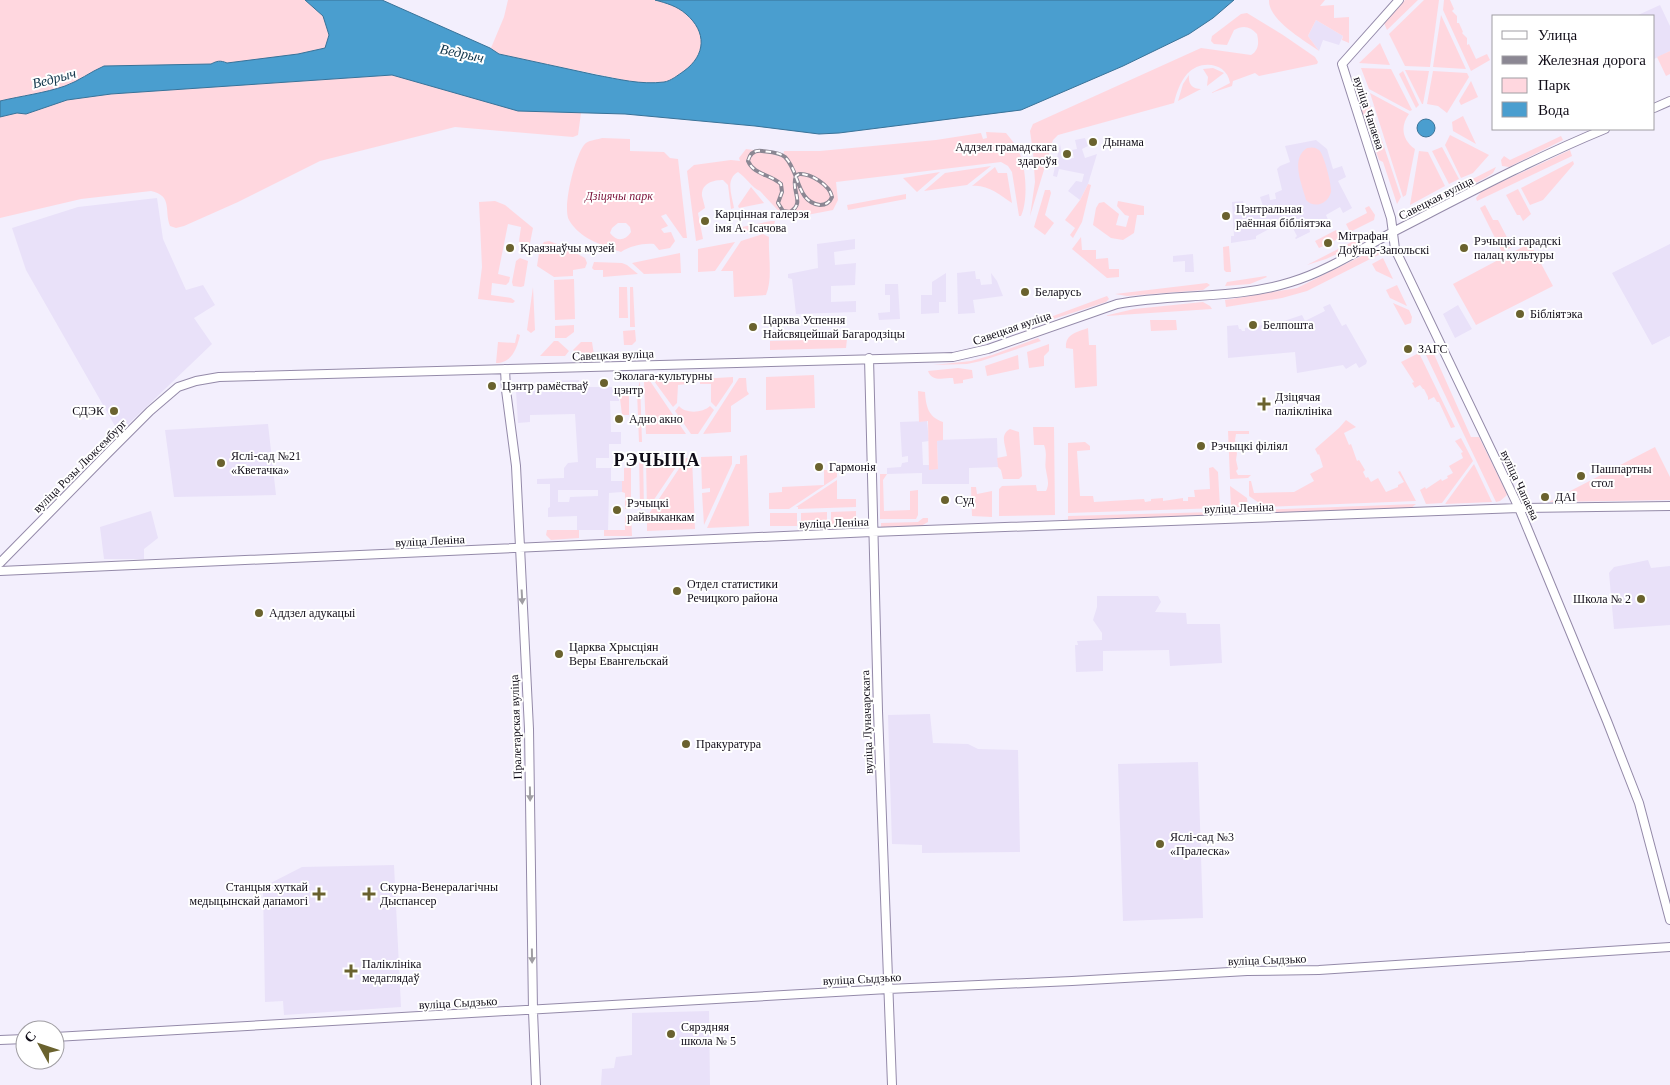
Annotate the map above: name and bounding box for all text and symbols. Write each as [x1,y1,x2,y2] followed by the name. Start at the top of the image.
[1492,15,1655,130] legend
[1538,27,1577,43] text: Улица
[438,42,486,66] water label: Ведрыч
[1538,52,1646,68] text: Железная дорога
[31,65,78,92] water label: Ведрыч
[1351,75,1388,152] street label: вуліца Чапаева
[1538,77,1571,93] text: Парк
[1538,102,1570,118] text: Вода
[1103,135,1145,149] place label: Дынама
[1087,136,1099,148] marker: Дынама
[955,140,1058,168] place label: Аддзел грамадскага здароўя
[1061,148,1073,160] marker: Аддзел грамадскага здароўя
[1396,173,1476,223] street label: Савецкая вуліца
[584,189,653,203] park label: Дзіцячы парк
[1236,202,1332,230] place label: Цэнтральная раённая бібліятэка
[715,207,810,235] place label: Карцінная галерэя імя А. Ісачова
[1220,210,1232,222] marker: Цэнтральная раённая бібліятэка
[699,215,711,227] marker: Карцінная галерэя імя А. Ісачова
[1338,229,1430,257] place label: Мітрафан Доўнар-Запольскі
[1474,234,1562,262] place label: Рэчыцкі гарадскі палац культуры
[1322,237,1334,249] marker: Мітрафан Доўнар-Запольскі
[520,241,615,255] place label: Краязнаўчы музей
[504,242,516,254] marker: Краязнаўчы музей
[1458,242,1470,254] marker: Рэчыцкі гарадскі палац культуры
[1035,285,1082,299] place label: Беларусь
[1019,286,1031,298] marker: Беларусь
[1530,307,1583,321] place label: Бібліятэка
[971,308,1054,348] street label: Савецкая вуліца
[1514,308,1526,320] marker: Бібліятэка
[763,313,905,341] place label: Царква Успення Найсвяцейшай Багародзіцы
[1263,318,1314,332] place label: Белпошта
[1247,319,1259,331] marker: Белпошта
[747,321,759,333] marker: Царква Успення Найсвяцейшай Багародзіцы
[1418,342,1447,356] place label: ЗАГС
[1402,343,1414,355] marker: ЗАГС
[572,347,655,363] street label: Савецкая вуліца
[614,369,712,397] place label: Эколага-культурны цэнтр
[598,377,610,389] marker: Эколага-культурны цэнтр
[502,379,588,393] place label: Цэнтр рамёстваў
[486,380,498,392] marker: Цэнтр рамёстваў
[1275,390,1333,418] place label: Дзіцячая паліклініка
[1257,397,1271,411] marker: Дзіцячая паліклініка
[72,404,105,418] place label: СДЭК
[108,405,120,417] marker: СДЭК
[629,412,683,426] place label: Адно акно
[613,413,625,425] marker: Адно акно
[30,416,130,516] street label: вуліца Розы Люксембург
[1211,439,1288,453] place label: Рэчыцкі філіял
[1195,440,1207,452] marker: Рэчыцкі філіял
[1498,448,1543,523] street label: вуліца Чапаева
[231,449,301,477] place label: Яслі-сад №21 «Кветачка»
[613,450,701,470] district label: РЭЧЫЦА
[215,457,227,469] marker: Яслі-сад №21 «Кветачка»
[829,460,876,474] place label: Гармонія
[813,461,825,473] marker: Гармонія
[1591,462,1652,490] place label: Пашпартны стол
[1575,470,1587,482] marker: Пашпартны стол
[1555,490,1576,504] place label: ДАІ
[1539,491,1551,503] marker: ДАІ
[955,493,974,507] place label: Суд
[939,494,951,506] marker: Суд
[627,496,695,524] place label: Рэчыцкі райвыканкам
[1204,500,1275,516] street label: вуліца Леніна
[611,504,623,516] marker: Рэчыцкі райвыканкам
[799,515,870,531] street label: вуліца Леніна
[395,532,466,550] street label: вуліца Леніна
[687,577,778,605] place label: Отдел статистики Речицкого района
[671,585,683,597] marker: Отдел статистики Речицкого района
[518,589,526,605] one-way arrow
[1573,592,1631,606] place label: Школа № 2
[1635,593,1647,605] marker: Школа № 2
[269,606,356,620] place label: Аддзел адукацыі
[253,607,265,619] marker: Аддзел адукацыі
[569,640,669,668] place label: Царква Хрысціян Веры Евангельскай
[553,648,565,660] marker: Царква Хрысціян Веры Евангельскай
[858,669,876,774] street label: вуліца Луначарскага
[507,674,525,780] street label: Пралетарская вуліца
[696,737,762,751] place label: Пракуратура
[680,738,692,750] marker: Пракуратура
[526,786,534,802] one-way arrow
[1170,830,1234,858] place label: Яслі-сад №3 «Пралеска»
[1154,838,1166,850] marker: Яслі-сад №3 «Пралеска»
[190,880,309,908] place label: Станцыя хуткай медыцынскай дапамогі
[380,880,498,908] place label: Скурна-Венералагічны Дыспансер
[312,887,326,901] marker: Станцыя хуткай медыцынскай дапамогі
[362,887,376,901] marker: Скурна-Венералагічны Дыспансер
[528,949,536,965] one-way arrow
[1227,952,1307,968] street label: вуліца Сыдзько
[362,957,422,985] place label: Паліклініка медаглядаў
[344,964,358,978] marker: Паліклініка медаглядаў
[822,970,902,988] street label: вуліца Сыдзько
[418,994,498,1012] street label: вуліца Сыдзько
[15,1020,65,1070] north arrow
[681,1020,736,1048] place label: Сярэдняя школа № 5
[21,1028,39,1046] text: С
[665,1028,677,1040] marker: Сярэдняя школа № 5

